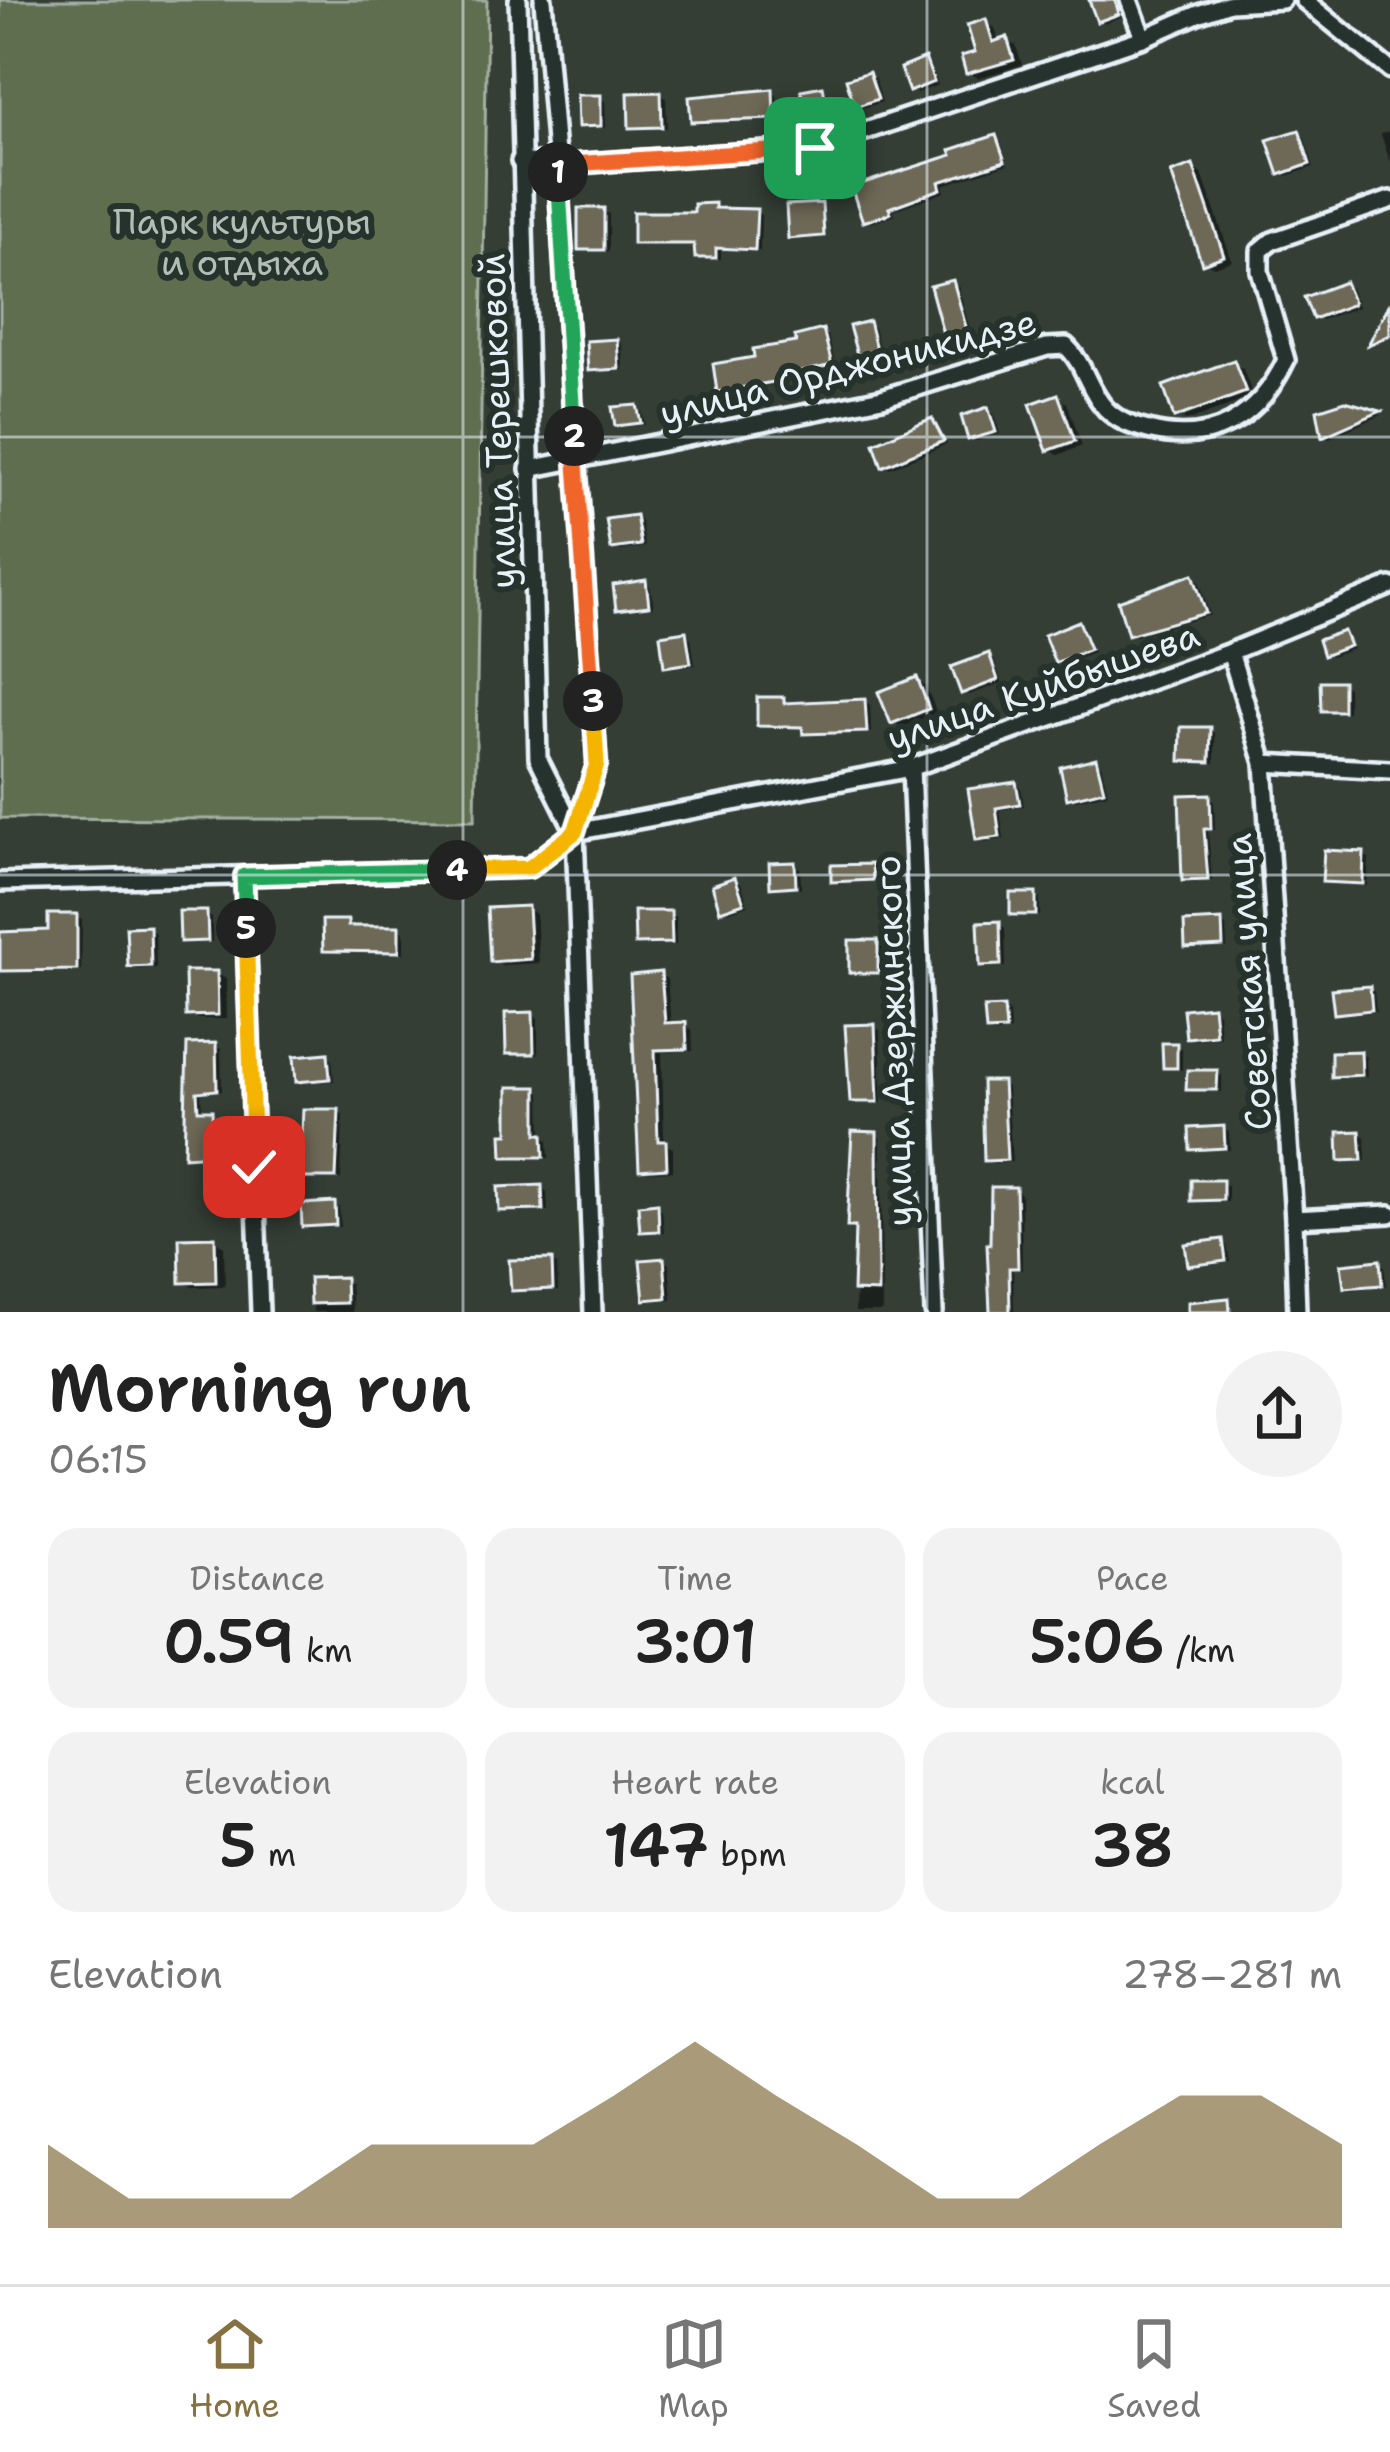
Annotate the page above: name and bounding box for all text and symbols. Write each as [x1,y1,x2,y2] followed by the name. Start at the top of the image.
[764,97,866,199] pin
[782,115,848,181] icon: arrive
[528,142,588,202] pin: 1
[550,149,566,194] text: 1
[113,197,371,287] park label: Парк культуры и отдыха
[467,253,528,589] street label: улица Терешковой
[655,297,1041,438] street label: улица Орджоникидзе
[544,406,604,466] pin: 2
[562,413,586,458] text: 2
[880,610,1206,763] street label: улица Куйбышева
[563,671,623,731] pin: 3
[581,678,605,723] text: 3
[1214,832,1283,1132] street label: Советская улица
[427,840,487,900] pin: 4
[445,847,469,892] text: 4
[863,855,924,1227] street label: улица Дзержинского
[216,898,276,958] pin: 5
[236,905,256,950] text: 5
[203,1116,305,1218] pin
[221,1134,287,1200] icon: check
[48,1344,472,1432] text: Morning run
[1216,1351,1342,1477] button: share
[48,1433,148,1485] text: 06:15
[190,1556,325,1601] text: Distance
[657,1556,733,1601] text: Time
[1096,1556,1169,1601] text: Pace
[163,1601,294,1681] text: 0.59
[633,1601,757,1681] text: 3:01
[1029,1601,1165,1681] text: 5:06
[294,1628,352,1673] text: km
[1165,1628,1235,1673] text: /km
[184,1760,332,1805] text: Elevation
[611,1760,779,1805] text: Heart rate
[1100,1760,1164,1805] text: kcal
[219,1805,256,1885] text: 5
[603,1805,709,1885] text: 147
[1091,1805,1174,1885] text: 38
[256,1832,296,1877] text: m
[709,1832,787,1877] text: bpm
[48,1948,223,2000] text: Elevation
[1122,1948,1342,2000] text: 278–281 m
[189,2311,280,2428] tab: Home
[658,2311,729,2428] tab: Map
[1107,2311,1201,2428] tab: Saved

